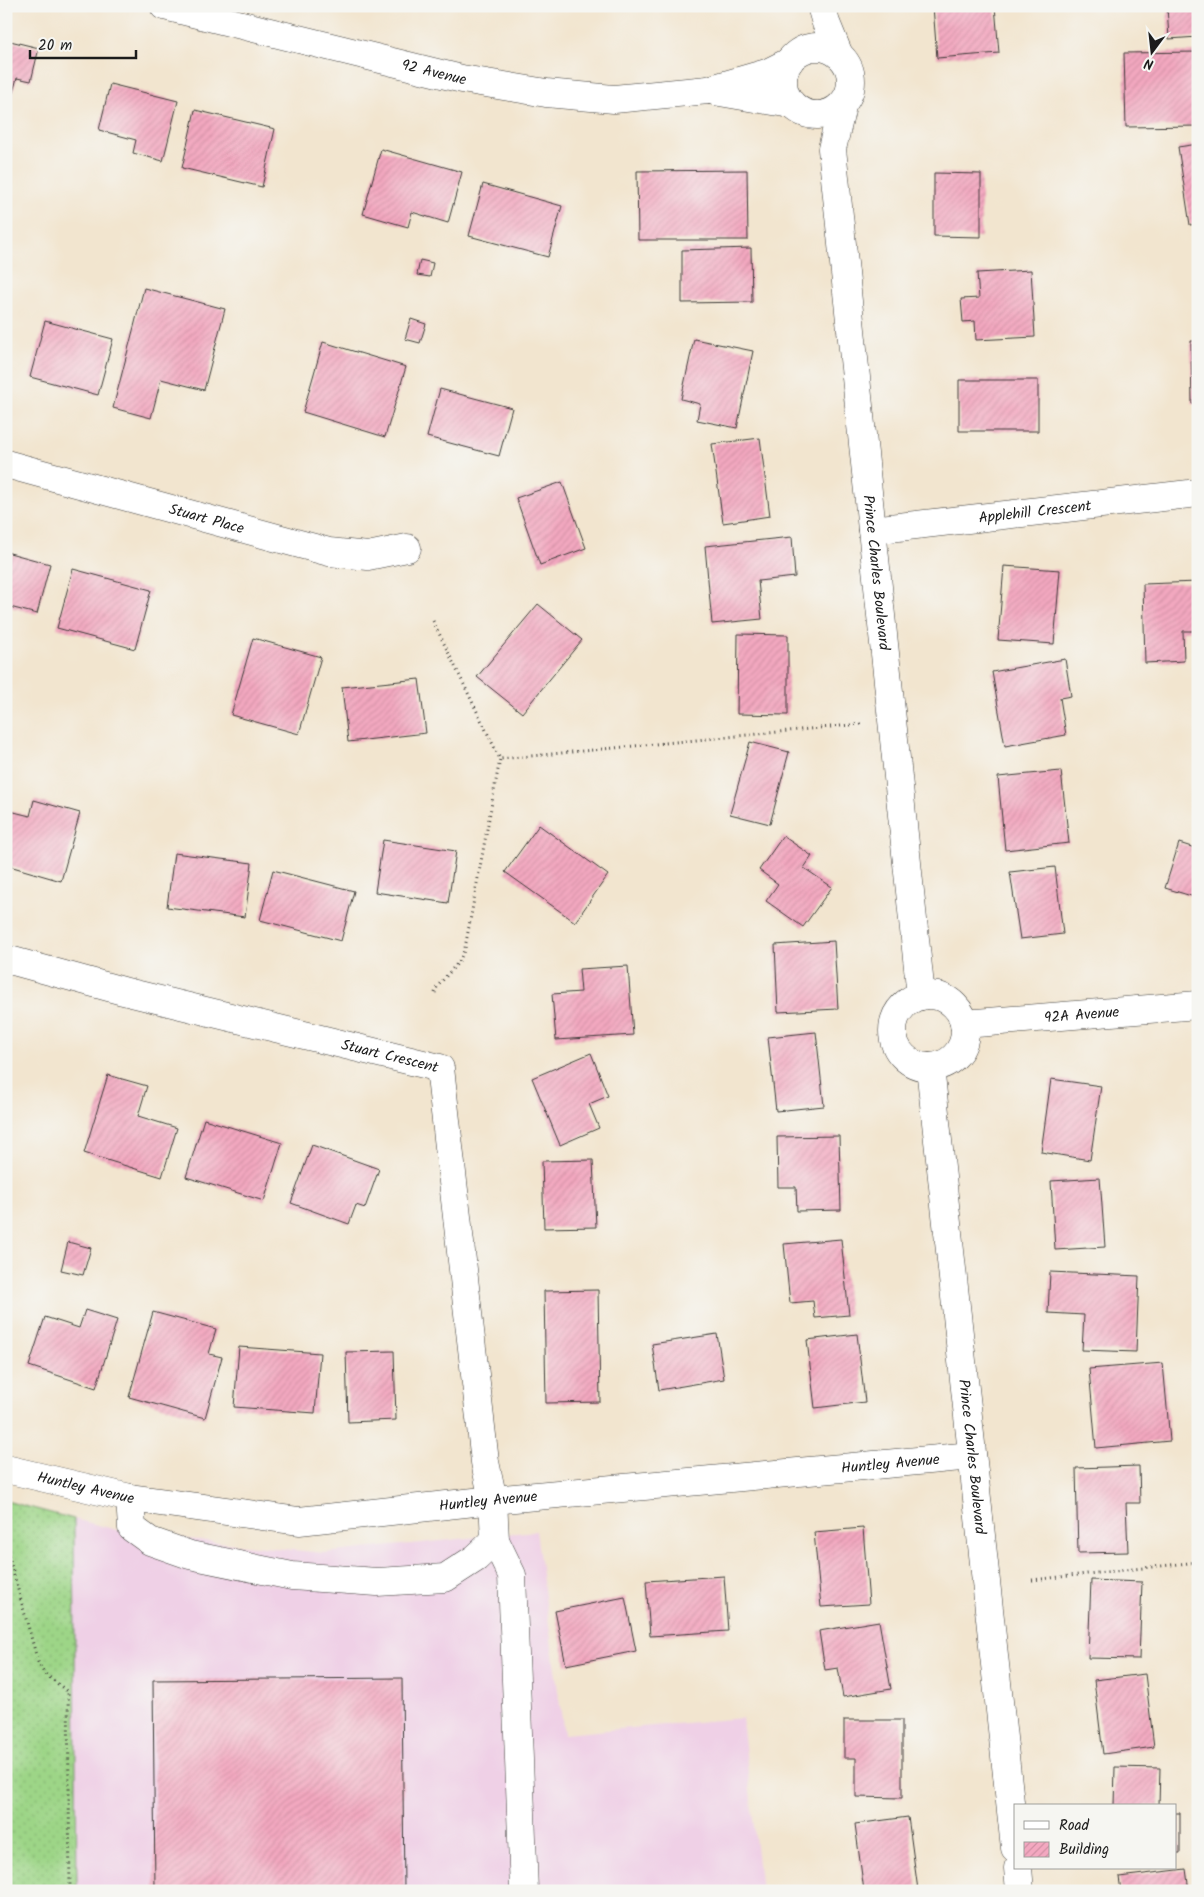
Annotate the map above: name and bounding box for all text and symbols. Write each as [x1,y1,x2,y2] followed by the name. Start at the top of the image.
[30,28,136,60] scale bar
[1126,28,1176,78] north arrow
[38,34,72,58] text: 20 m
[1142,52,1156,75] text: N
[399,54,468,93] street label: 92 Avenue
[855,494,896,652] street label: Prince Charles Boulevard
[977,494,1093,531] street label: Applehill Crescent
[166,498,247,541] street label: Stuart Place
[1043,1000,1120,1030] street label: 92A Avenue
[339,1033,441,1080] street label: Stuart Crescent
[951,1378,992,1536] street label: Prince Charles Boulevard
[840,1448,941,1481] street label: Huntley Avenue
[35,1466,136,1511] street label: Huntley Avenue
[438,1485,539,1519] street label: Huntley Avenue
[1014,1804,1176,1870] legend
[1059,1814,1090,1838] text: Road
[1059,1838,1109,1862] text: Building

